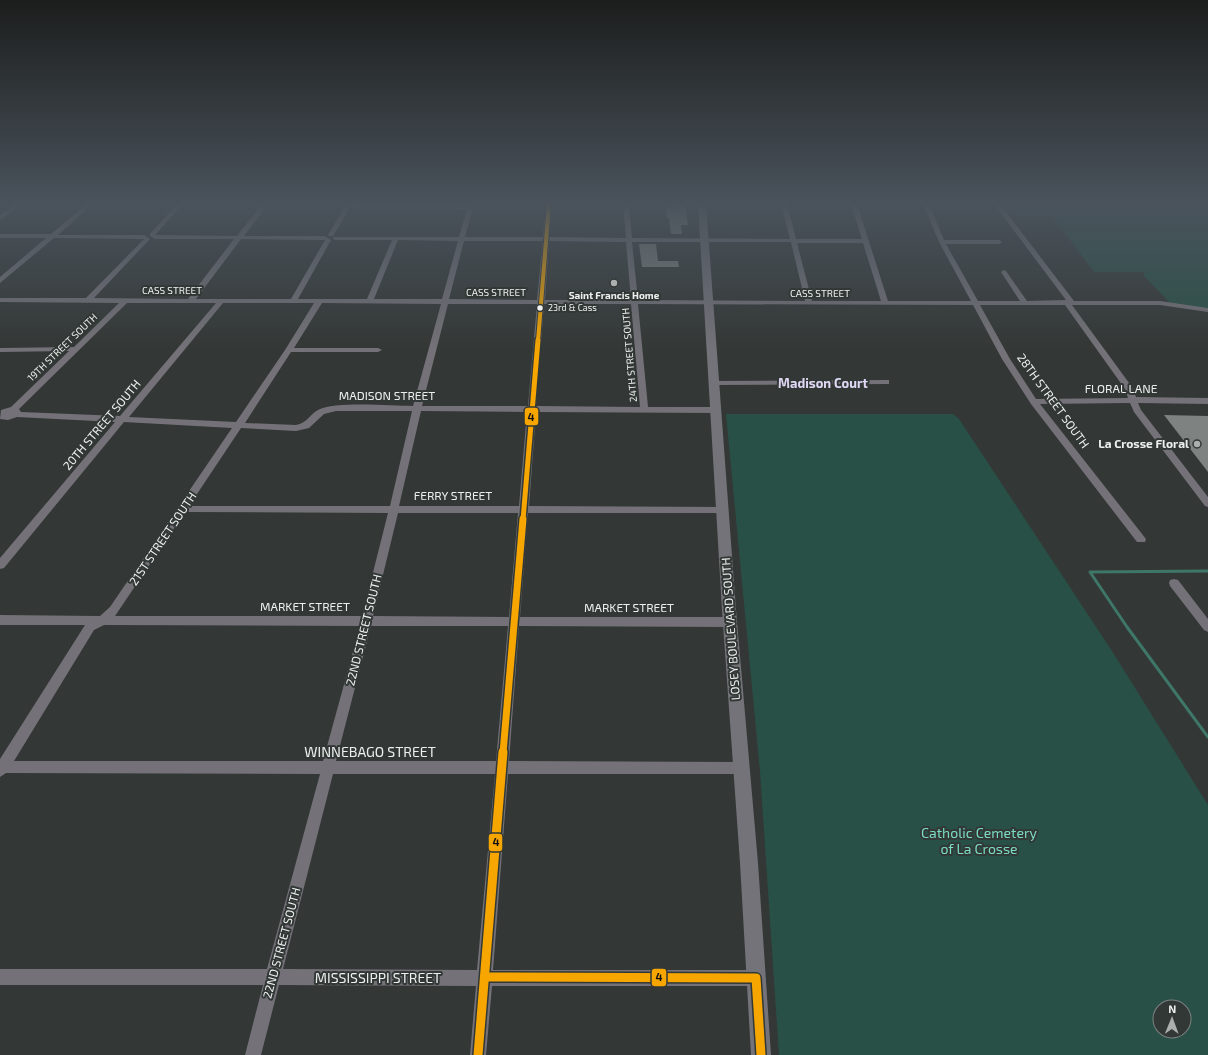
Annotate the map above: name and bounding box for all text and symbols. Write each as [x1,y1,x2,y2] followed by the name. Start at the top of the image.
[609,278,619,288] marker: Saint Francis Home
[142,284,202,296] street label: CASS STREET
[466,286,526,298] street label: CASS STREET
[790,287,850,299] street label: CASS STREET
[569,289,660,301] place label: Saint Francis Home
[548,302,597,313] place label: 23rd & Cass
[535,303,545,313] marker: 23rd & Cass
[619,307,639,403] street label: 24TH STREET SOUTH
[25,311,99,383] street label: 19TH STREET SOUTH
[1015,350,1093,450] street label: 28TH STREET SOUTH
[778,375,869,391] district label: Madison Court
[59,376,143,472] street label: 20TH STREET SOUTH
[1085,381,1158,395] street label: FLORAL LANE
[339,388,435,402] street label: MADISON STREET
[524,407,539,426] line badge: 4
[527,410,535,423] text: 4
[1098,436,1189,450] place label: La Crosse Floral
[1192,439,1202,449] marker: La Crosse Floral
[414,488,492,502] street label: FERRY STREET
[126,489,199,588] street label: 21ST STREET SOUTH
[718,557,742,701] street label: LOSEY BOULEVARD SOUTH
[342,573,384,687] street label: 22ND STREET SOUTH
[260,599,350,613] street label: MARKET STREET
[584,600,674,614] street label: MARKET STREET
[304,743,436,760] street label: WINNEBAGO STREET
[921,824,1038,857] park label: Catholic Cemetery of La Crosse
[488,833,503,852] line badge: 4
[492,835,500,848] text: 4
[259,886,303,1000] street label: 22ND STREET SOUTH
[651,968,667,987] line badge: 4
[315,969,441,986] street label: MISSISSIPPI STREET
[655,970,663,983] text: 4
[1152,999,1192,1039] north arrow
[1168,1002,1176,1015] text: N

